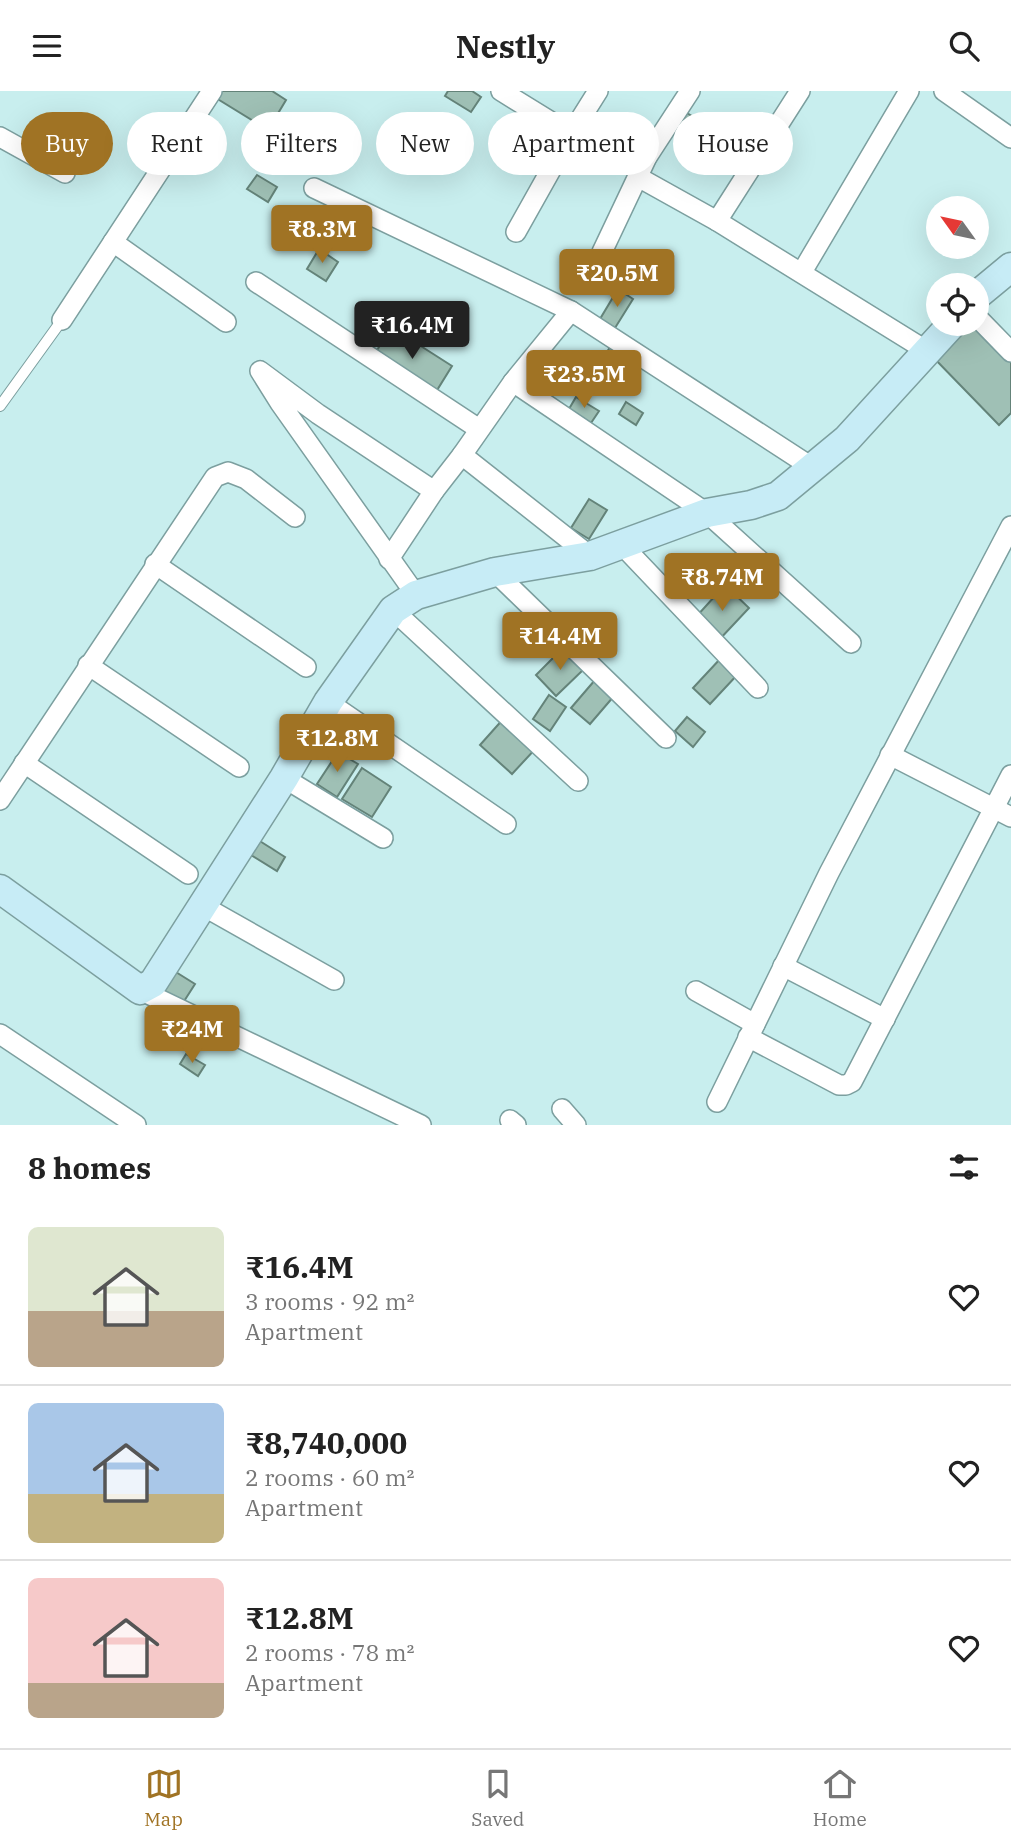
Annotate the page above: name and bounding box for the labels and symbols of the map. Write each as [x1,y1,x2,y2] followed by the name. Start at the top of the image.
[926,196,989,259] north arrow
[273,205,371,265] pin: ₹8.3M
[560,249,674,309] pin: ₹20.5M
[355,301,469,361] pin: ₹16.4M
[527,351,641,410] pin: ₹23.5M
[665,553,779,613] pin: ₹8.74M
[503,613,617,672] pin: ₹14.4M
[280,715,394,774] pin: ₹12.8M
[151,1005,233,1065] pin: ₹24M

